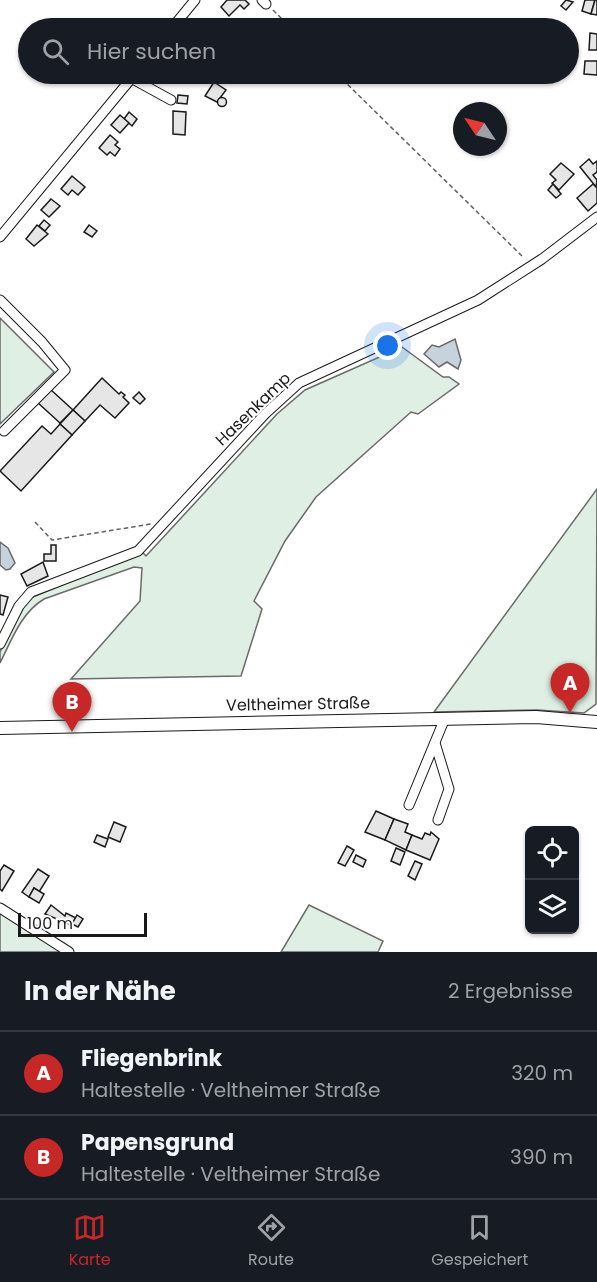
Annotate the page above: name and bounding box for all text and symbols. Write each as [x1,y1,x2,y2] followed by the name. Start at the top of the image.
[18,18,579,84] search box
[39,35,72,68] icon: search
[87,36,216,67] text: Hier suchen
[453,102,507,156] north arrow
[373,331,402,360] your location
[210,367,296,451] street label: Hasenkamp
[550,664,590,713] pin: A
[52,682,92,732] pin: B
[226,691,370,717] street label: Veltheimer Straße
[525,826,579,934] map controls
[525,826,579,880] button: locate
[525,880,579,934] button: layers
[18,910,147,938] scale bar
[27,912,73,935] text: 100 m
[24,973,176,1009] text: In der Nähe
[448,977,573,1005] text: 2 Ergebnisse
[81,1043,222,1074] text: Fliegenbrink
[36,1059,51,1087] text: A
[511,1059,573,1087] text: 320 m
[81,1076,380,1104] text: Haltestelle · Veltheimer Straße
[81,1127,234,1158] text: Papensgrund
[37,1143,50,1171] text: B
[510,1143,573,1171] text: 390 m
[81,1160,380,1188] text: Haltestelle · Veltheimer Straße
[69,1211,111,1272] tab: Karte
[248,1211,294,1272] tab: Route
[431,1211,528,1272] tab: Gespeichert

